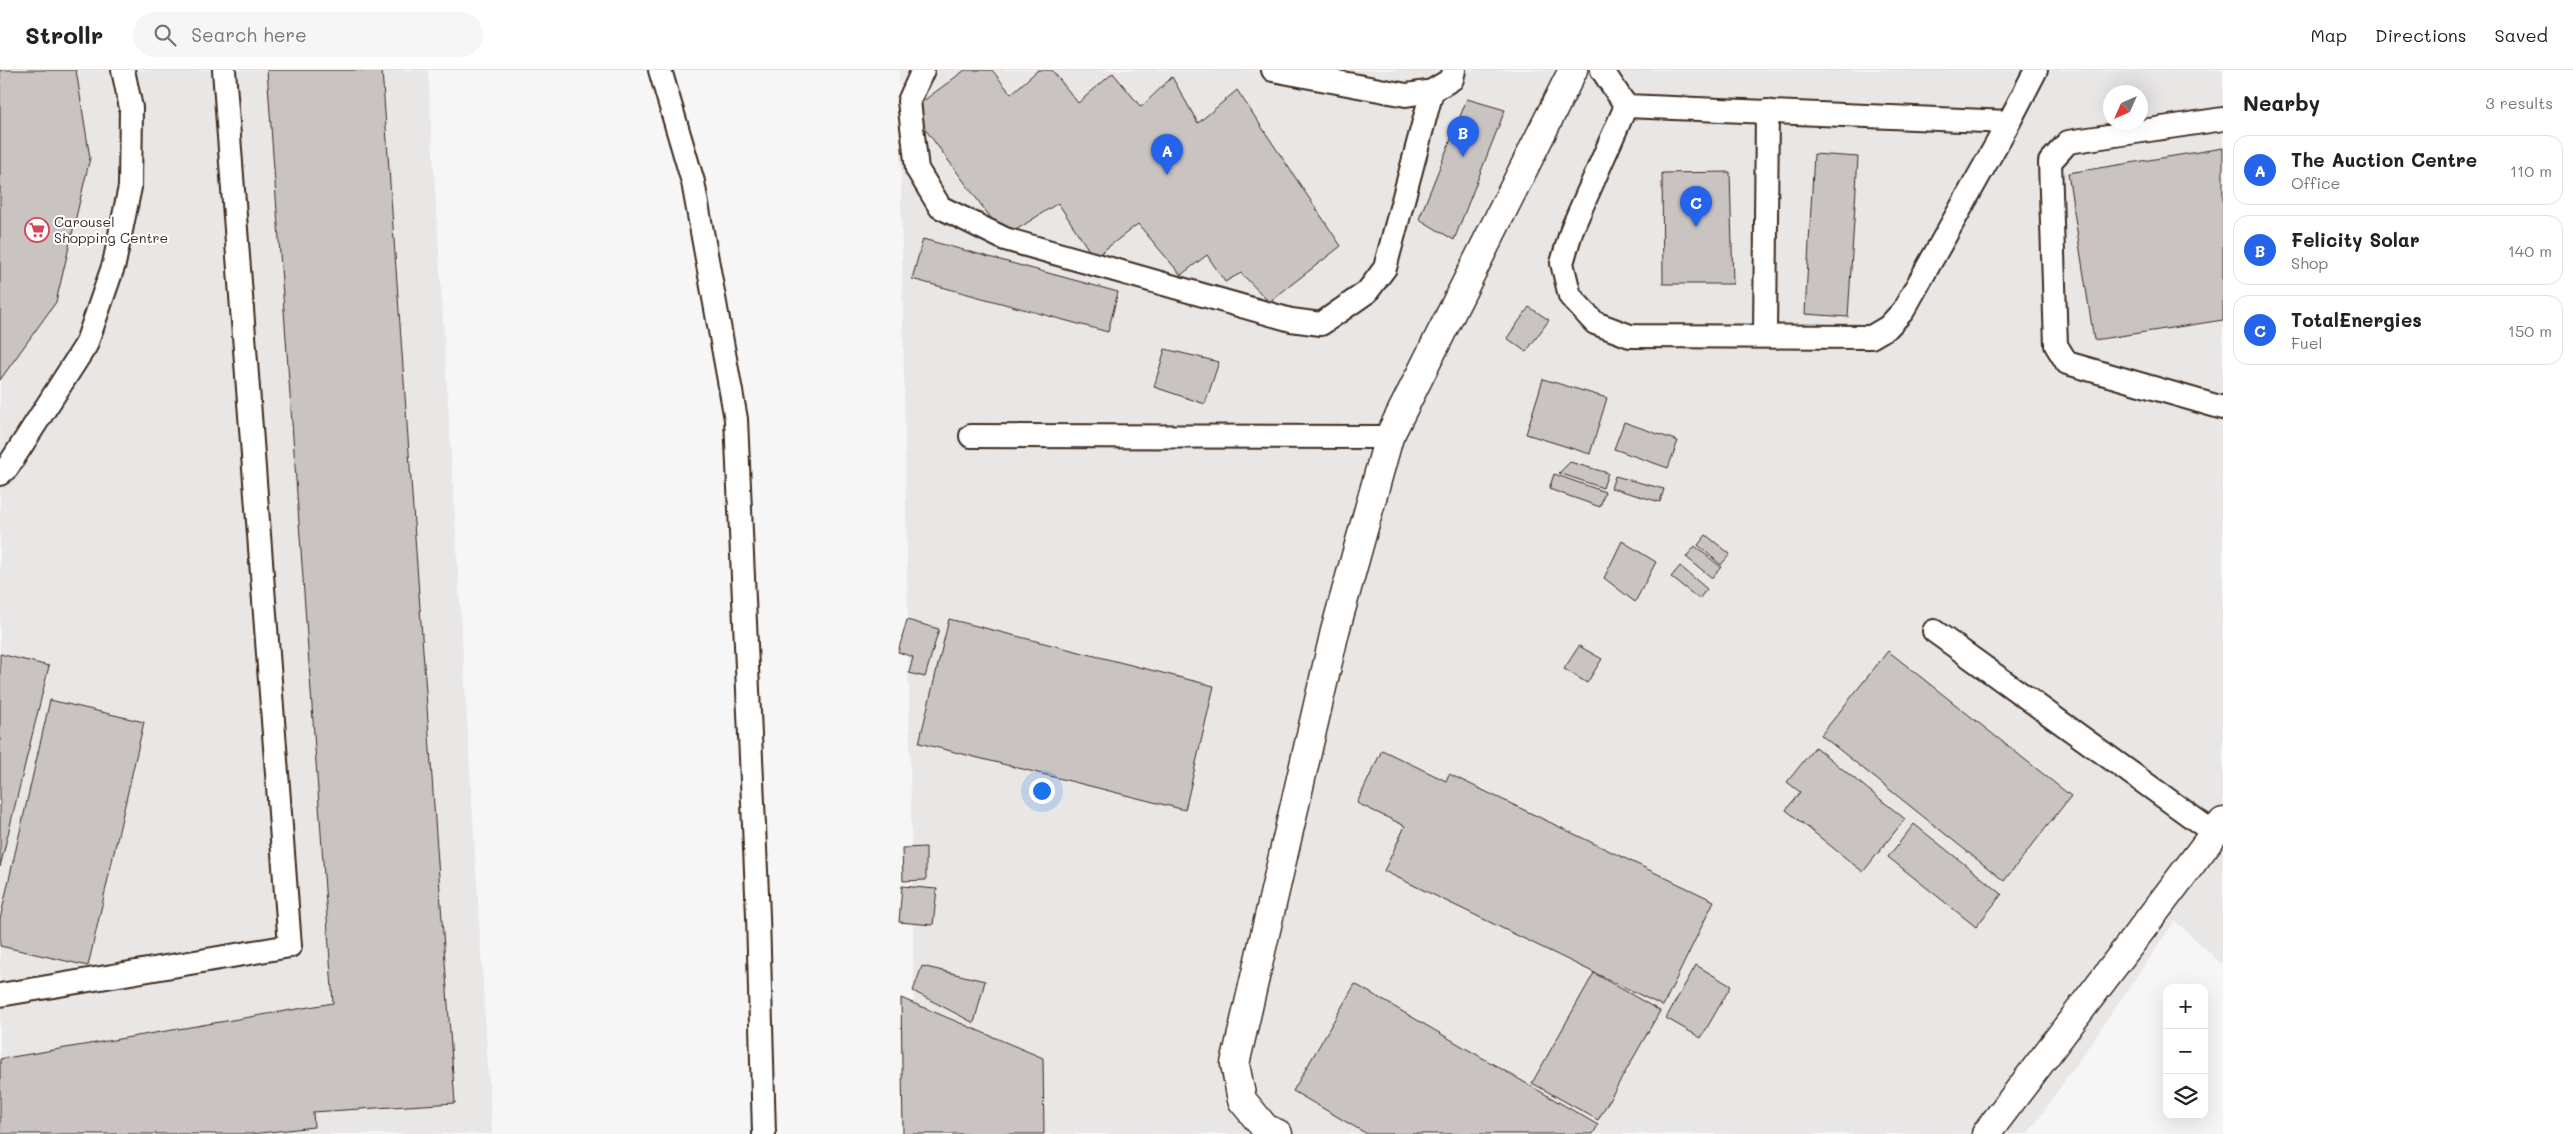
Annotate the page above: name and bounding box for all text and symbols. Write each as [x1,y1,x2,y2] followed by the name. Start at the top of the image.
[133,12,483,57] search box
[25,19,103,50] text: Strollr
[151,21,179,49] icon: search
[191,22,307,47] text: Search here
[2310,23,2347,47] text: Map
[2375,23,2467,47] text: Directions
[2495,23,2548,47] text: Saved
[2103,85,2148,130] north arrow
[2243,89,2320,116] text: Nearby
[2485,92,2553,113] text: 3 results
[1447,116,1479,157] pin: B
[1151,134,1183,175] pin: A
[2291,147,2477,172] text: The Auction Centre
[2254,160,2266,181] text: A
[2510,160,2552,181] text: 110 m
[2291,172,2340,193] text: Office
[1680,186,1712,227] pin: C
[54,212,168,247] place label: Carousel Shopping Centre
[24,217,50,243] supermarket icon: Carousel Shopping Centre
[2291,227,2420,252] text: Felicity Solar
[2255,240,2265,261] text: B
[2508,240,2552,261] text: 140 m
[2291,252,2328,273] text: Shop
[2291,307,2422,332] text: TotalEnergies
[2254,320,2266,341] text: C
[2508,320,2552,341] text: 150 m
[2291,332,2323,353] text: Fuel
[1029,778,1055,804] your location
[2163,984,2208,1119] map controls
[2163,984,2208,1029] button: +
[2163,1029,2208,1074] button: −
[2163,1074,2208,1119] button: layers

